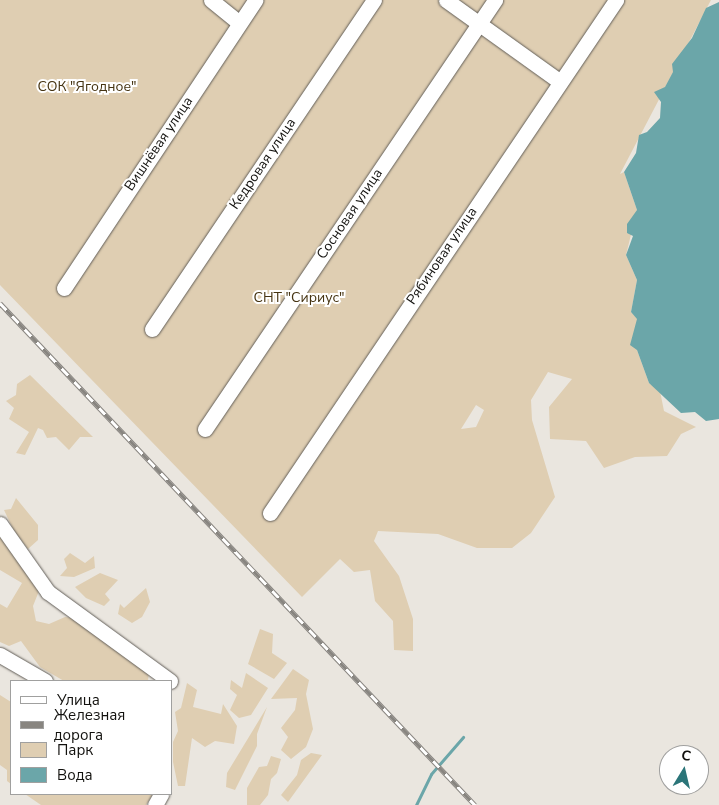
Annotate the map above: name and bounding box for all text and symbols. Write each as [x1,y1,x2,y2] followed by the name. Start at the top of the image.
[38,79,136,95] park label: СОК "Ягодное"
[121,94,197,194] street label: Вишнёвая улица
[226,115,300,213] street label: Кедровая улица
[314,166,386,262] street label: Сосновая улица
[403,204,481,308] street label: Рябиновая улица
[254,290,344,306] park label: СНТ "Сириус"
[10,680,172,795] legend
[57,690,100,710] text: Улица
[54,705,125,745] text: Железная дорога
[57,740,93,760] text: Парк
[659,745,709,795] north arrow
[680,746,692,766] text: С
[57,765,93,785] text: Вода

